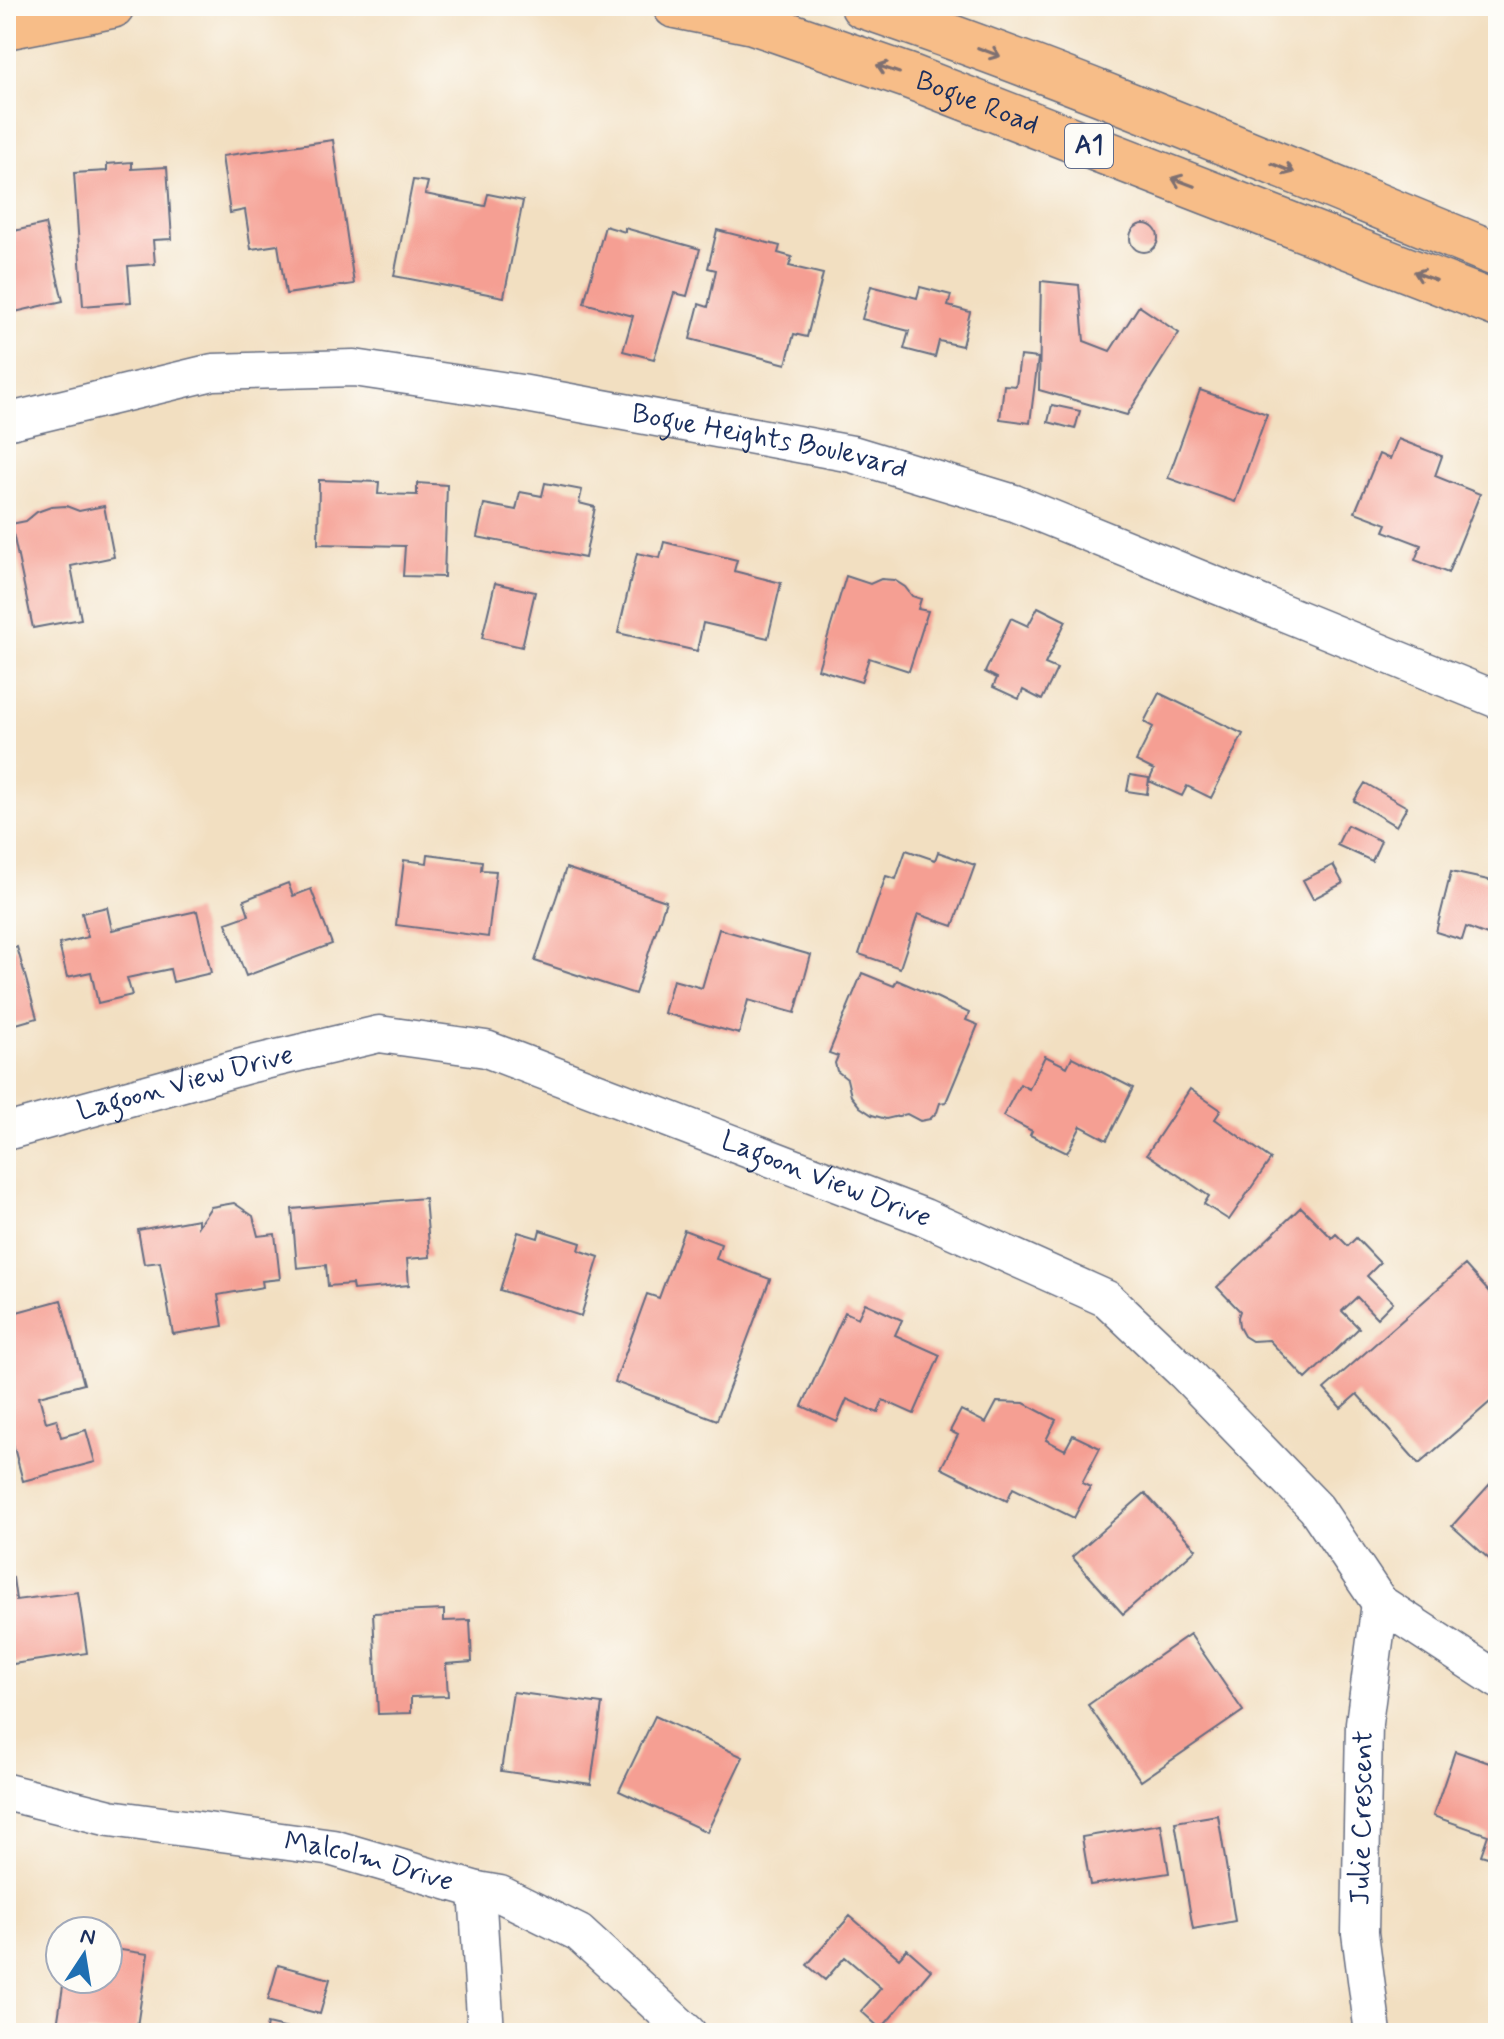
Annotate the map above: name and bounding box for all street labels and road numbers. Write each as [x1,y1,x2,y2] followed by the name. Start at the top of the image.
[910,62,1044,144] street label: Bogue Road
[1065,124,1113,168] road number: A1
[629,395,911,488] street label: Bogue Heights Boulevard
[73,1036,297,1130] street label: Lagoon View Drive
[716,1122,936,1237] street label: Lagoon View Drive
[1342,1730,1382,1906] street label: Julie Crescent
[282,1823,458,1901] street label: Malcolm Drive

